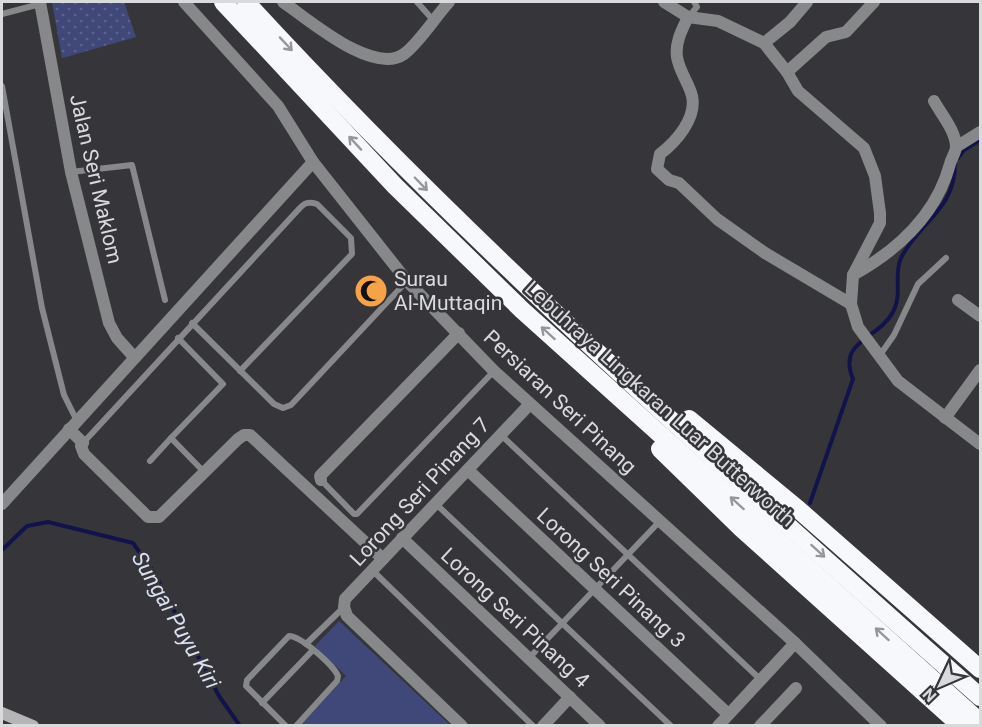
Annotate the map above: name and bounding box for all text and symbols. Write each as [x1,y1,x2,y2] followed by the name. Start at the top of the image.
[278,37,293,52] one-way arrow
[65,92,127,266] street label: Jalan Seri Maklom
[348,136,362,151] one-way arrow
[414,177,429,192] one-way arrow
[394,267,502,315] place label: Surau Al-Muttaqin
[353,273,389,309] mosque icon: Surau Al-Muttaqin
[520,276,800,532] street label: Lebuhraya Lingkaran Luar Butterworth
[479,325,641,479] street label: Persiaran Seri Pinang
[540,326,555,340] one-way arrow
[345,413,495,571] street label: Lorong Seri Pinang 7
[730,496,745,510] one-way arrow
[532,503,690,653] street label: Lorong Seri Pinang 3
[436,543,594,693] street label: Lorong Seri Pinang 4
[810,544,825,558] one-way arrow
[127,547,226,694] water label: Sungai Puyu Kiri
[874,627,889,641] one-way arrow
[910,655,970,715] north arrow
[919,684,940,706] text: N

